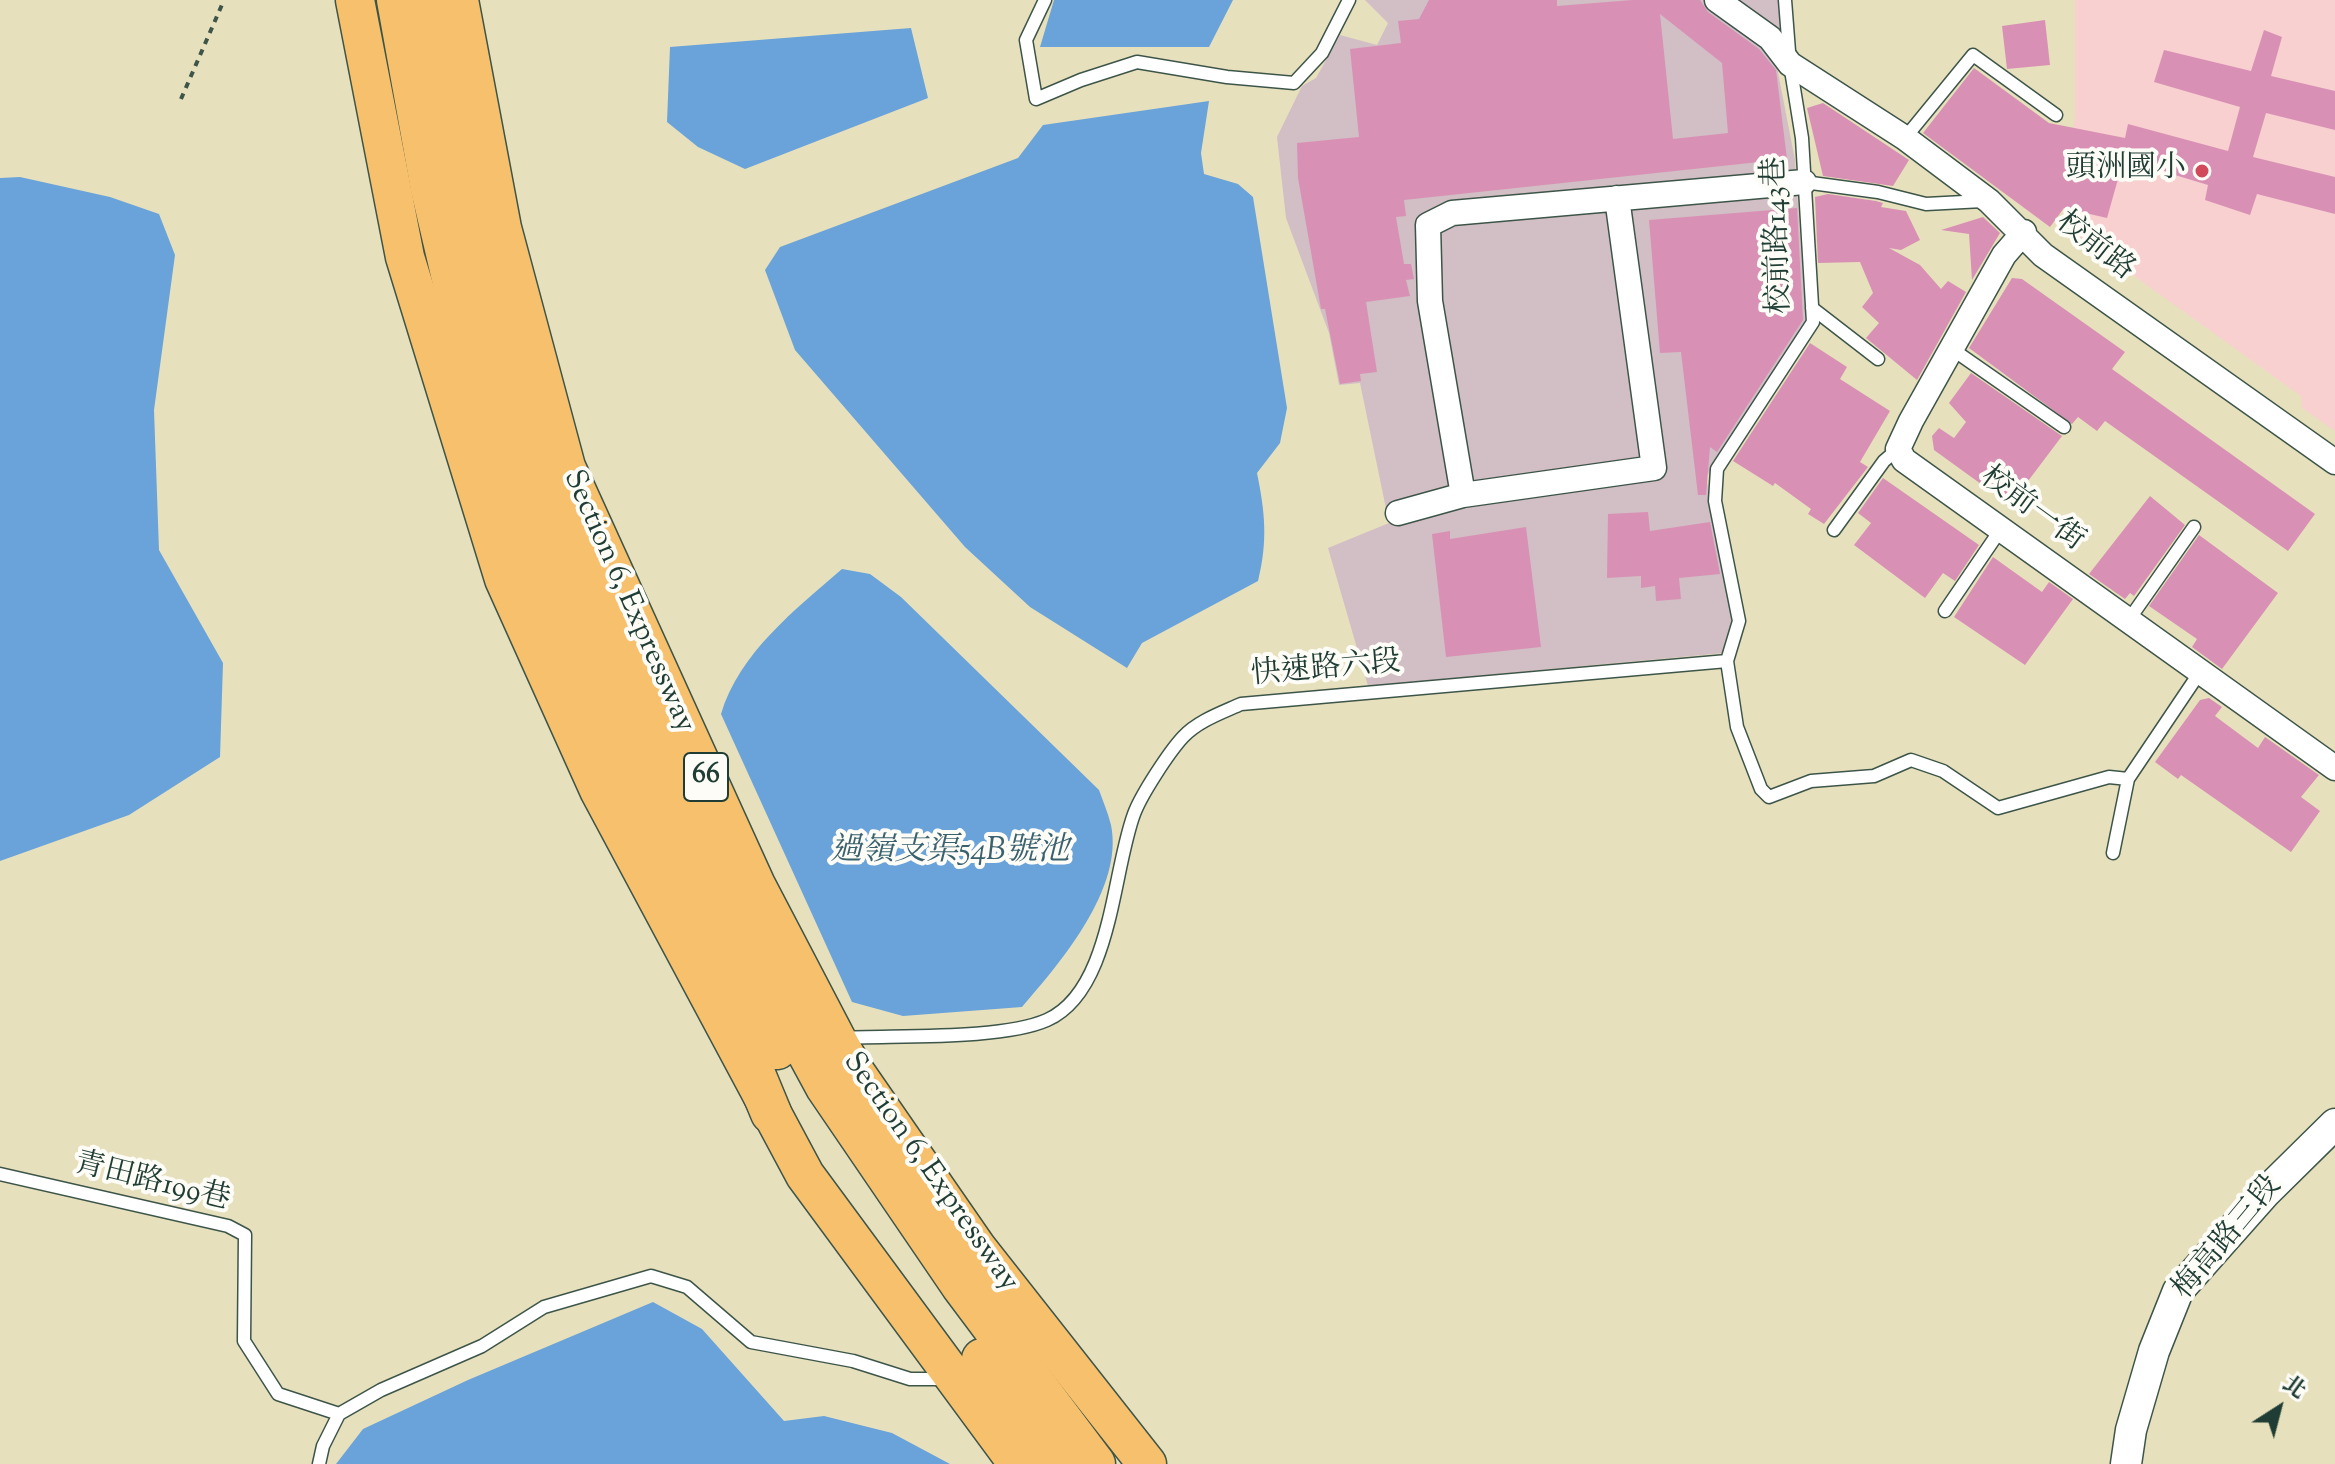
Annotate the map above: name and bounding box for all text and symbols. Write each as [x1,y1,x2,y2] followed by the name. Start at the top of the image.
[2066,153,2186,189] place label: 頭洲國小
[1759,156,1801,314] street label: 校前路143巷
[2193,162,2211,180] marker: 頭洲國小
[2047,206,2141,290] street label: 校前路
[1972,461,2090,561] street label: 校前一街
[553,465,701,739] street label: Section 6, Expressway
[1250,647,1402,695] street label: 快速路六段
[684,753,728,801] road number: 66
[830,835,1070,873] water label: 過嶺支渠54B號池
[833,1047,1025,1299] street label: Section 6, Expressway
[70,1147,234,1221] street label: 青田路199巷
[2167,1170,2291,1308] street label: 梅高路三段
[2239,1368,2319,1448] north arrow
[2275,1369,2311,1408] text: 北

